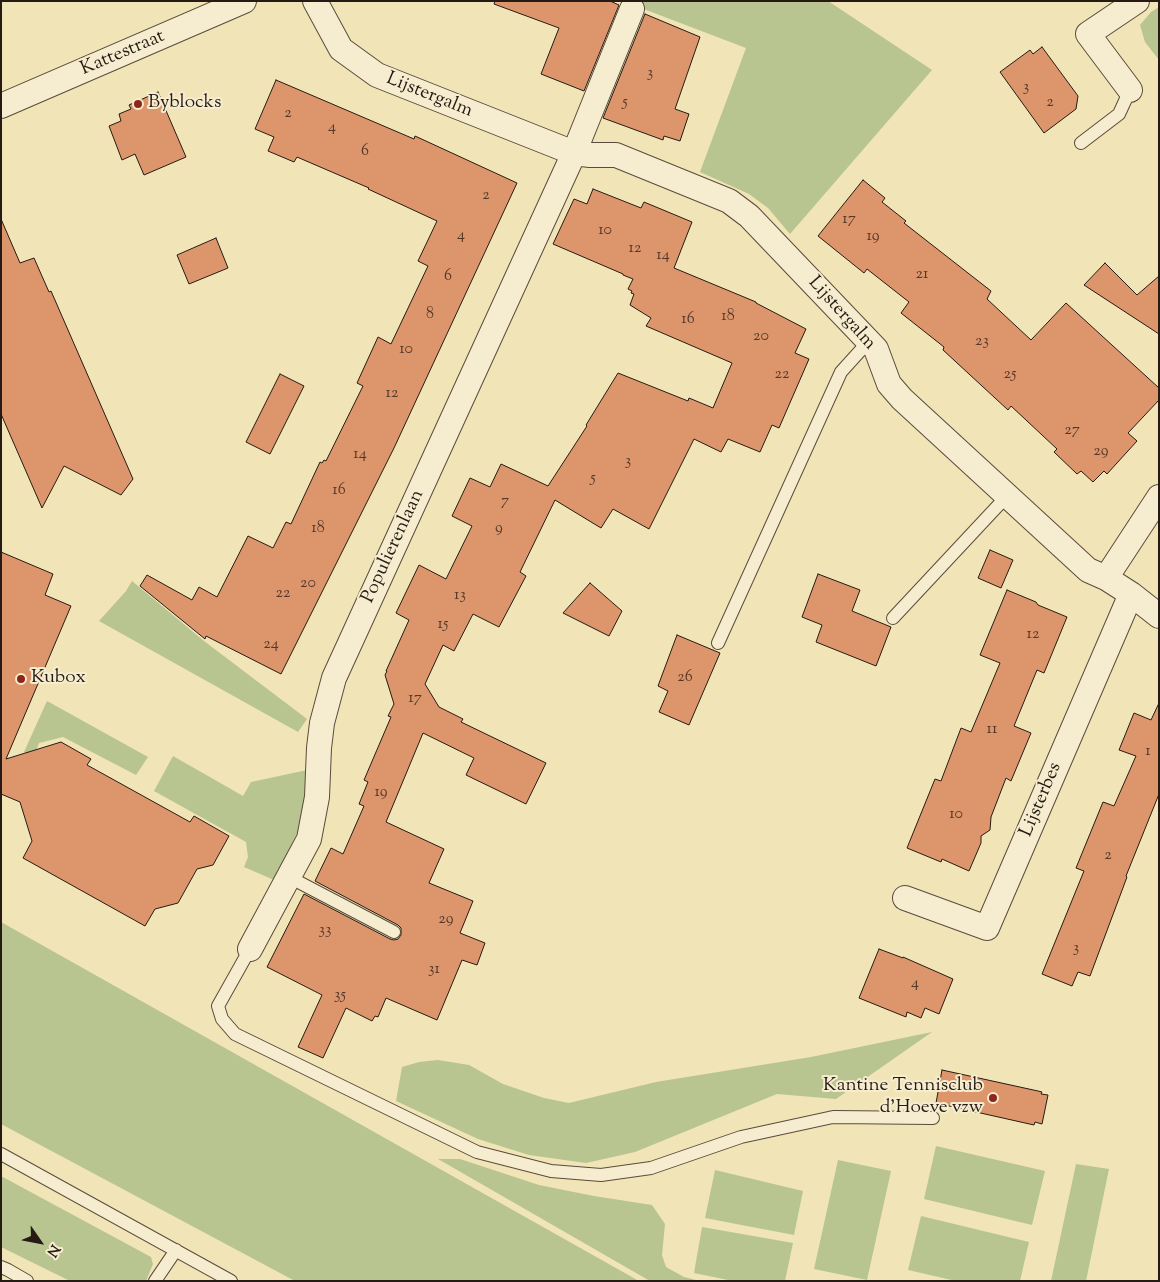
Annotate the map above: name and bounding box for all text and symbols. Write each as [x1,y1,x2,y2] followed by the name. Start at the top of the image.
[78,26,168,82] street label: Kattestraat
[647,64,653,84] house number: 3
[383,68,475,124] street label: Lijstergalm
[1023,78,1029,98] house number: 3
[148,93,221,115] place label: Byblocks
[622,93,628,113] house number: 5
[1046,93,1054,113] house number: 2
[132,98,144,110] marker: Byblocks
[284,104,292,124] house number: 2
[328,118,336,138] house number: 4
[361,142,369,162] house number: 6
[482,186,490,206] house number: 2
[842,210,856,230] house number: 17
[598,221,612,241] house number: 10
[457,226,465,246] house number: 4
[866,227,880,247] house number: 19
[629,239,641,259] house number: 12
[656,246,670,266] house number: 14
[916,265,928,285] house number: 21
[444,267,452,287] house number: 6
[802,273,880,355] street label: Lijstergalm
[426,305,434,325] house number: 8
[721,307,735,327] house number: 18
[681,310,695,330] house number: 16
[753,327,769,347] house number: 20
[975,332,989,352] house number: 23
[399,340,413,360] house number: 10
[775,365,789,385] house number: 22
[1004,365,1016,385] house number: 25
[386,384,398,404] house number: 12
[1064,421,1080,441] house number: 27
[1093,442,1109,462] house number: 29
[353,445,367,465] house number: 14
[625,452,631,472] house number: 3
[590,469,596,489] house number: 5
[332,481,346,501] house number: 16
[358,487,430,607] street label: Populierenlaan
[501,492,509,512] house number: 7
[311,519,325,539] house number: 18
[495,519,503,539] house number: 9
[300,574,316,594] house number: 20
[276,584,290,604] house number: 22
[454,586,466,606] house number: 13
[438,615,448,635] house number: 15
[1027,625,1039,645] house number: 12
[263,635,279,655] house number: 24
[31,668,86,690] place label: Kubox
[677,668,693,688] house number: 26
[15,673,27,685] marker: Kubox
[408,689,422,709] house number: 17
[987,720,997,740] house number: 11
[1145,742,1151,762] house number: 1
[1016,759,1068,841] street label: Lijsterbes
[374,783,388,803] house number: 19
[949,805,963,825] house number: 10
[1104,846,1112,866] house number: 2
[438,910,454,930] house number: 29
[319,921,331,941] house number: 33
[1073,939,1079,959] house number: 3
[428,960,440,980] house number: 31
[911,974,919,994] house number: 4
[334,986,346,1006] house number: 35
[823,1076,983,1120] place label: Kantine Tennisclub d'Hoeve vzw
[987,1092,999,1104] marker: Kantine Tennisclub d'Hoeve vzw
[15,1217,65,1267] north arrow
[41,1240,64,1260] text: N

